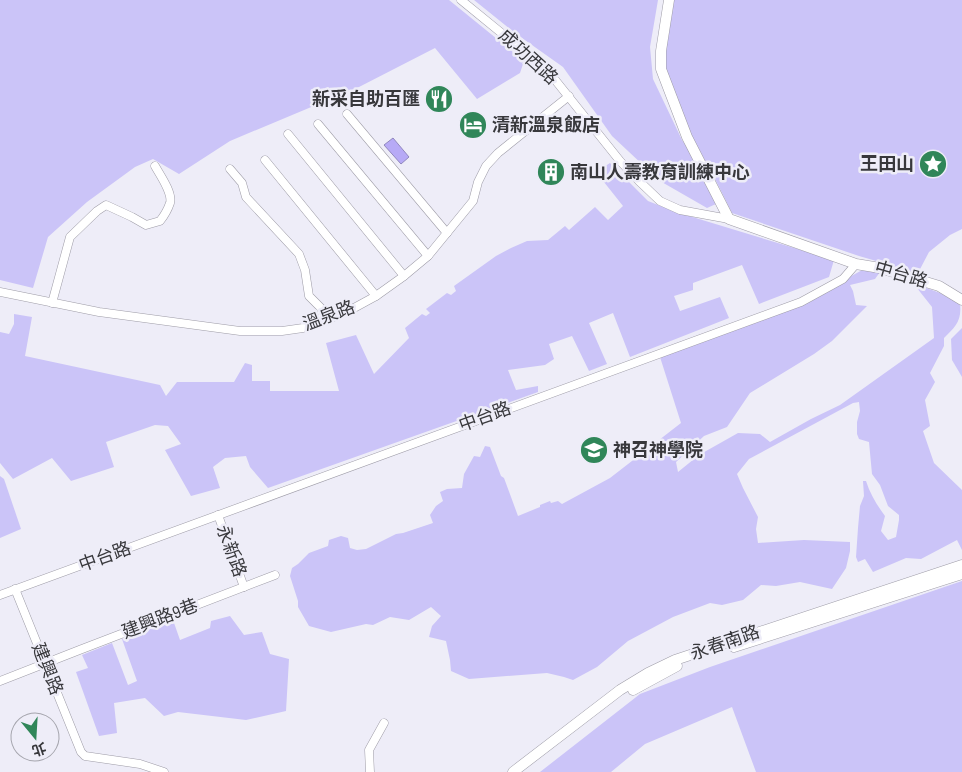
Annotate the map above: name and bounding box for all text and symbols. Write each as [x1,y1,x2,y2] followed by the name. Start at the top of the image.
[494,25,562,89] street label: 成功西路
[424,84,454,114] restaurant icon: 新采自助百匯
[312,88,420,110] place label: 新采自助百匯
[458,110,488,140] hotel icon: 清新溫泉飯店
[492,114,600,136] place label: 清新溫泉飯店
[918,149,948,179] place icon: 王田山
[860,154,914,175] place label: 王田山
[536,157,566,187] building icon: 南山人壽教育訓練中心
[570,162,750,183] place label: 南山人壽教育訓練中心
[872,257,930,293] street label: 中台路
[300,297,358,335] street label: 溫泉路
[456,398,514,436] street label: 中台路
[579,435,609,465] school or university icon: 神召神學院
[613,440,703,461] place label: 神召神學院
[212,522,250,580] street label: 永新路
[76,538,134,576] street label: 中台路
[119,595,201,643] street label: 建興路9巷
[688,621,762,665] street label: 永春南路
[27,640,67,698] street label: 建興路
[10,712,60,762] north arrow
[30,739,48,759] text: 北

